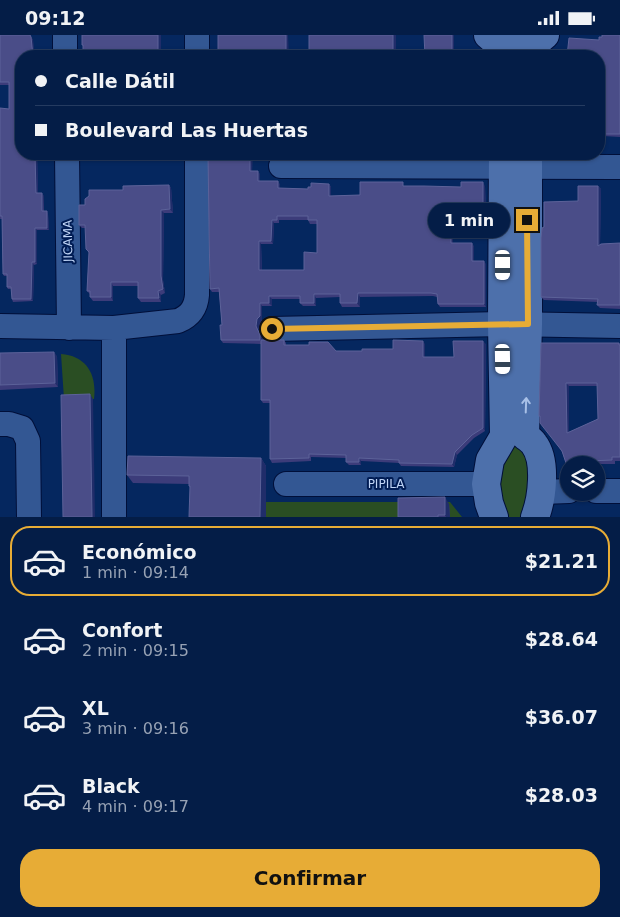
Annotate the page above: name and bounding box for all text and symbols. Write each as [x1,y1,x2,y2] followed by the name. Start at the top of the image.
[25,7,85,29] text: 09:12
[65,70,175,92] text: Calle Dátil
[65,119,308,141] text: Boulevard Las Huertas
[427,203,510,237] callout: 1 min
[516,209,538,231] route end
[444,211,494,230] text: 1 min
[61,219,75,263] street label: JICAMA
[495,250,510,280] car
[261,318,283,340] route start
[495,344,510,374] car
[521,397,530,413] one-way arrow
[560,456,605,501] map controls
[560,456,605,501] button: layers
[368,477,405,491] street label: PIPILA
[22,539,67,584] icon: car
[82,541,197,563] text: Económico
[525,550,598,572] text: $21.21
[82,563,189,582] text: 1 min · 09:14
[22,617,67,662] icon: car
[82,619,162,641] text: Confort
[525,628,598,650] text: $28.64
[82,641,189,660] text: 2 min · 09:15
[22,695,67,740] icon: car
[82,697,109,719] text: XL
[525,706,598,728] text: $36.07
[82,719,189,738] text: 3 min · 09:16
[22,773,67,818] icon: car
[82,775,140,797] text: Black
[525,784,598,806] text: $28.03
[82,797,189,816] text: 4 min · 09:17
[20,849,600,907] button: Confirmar

